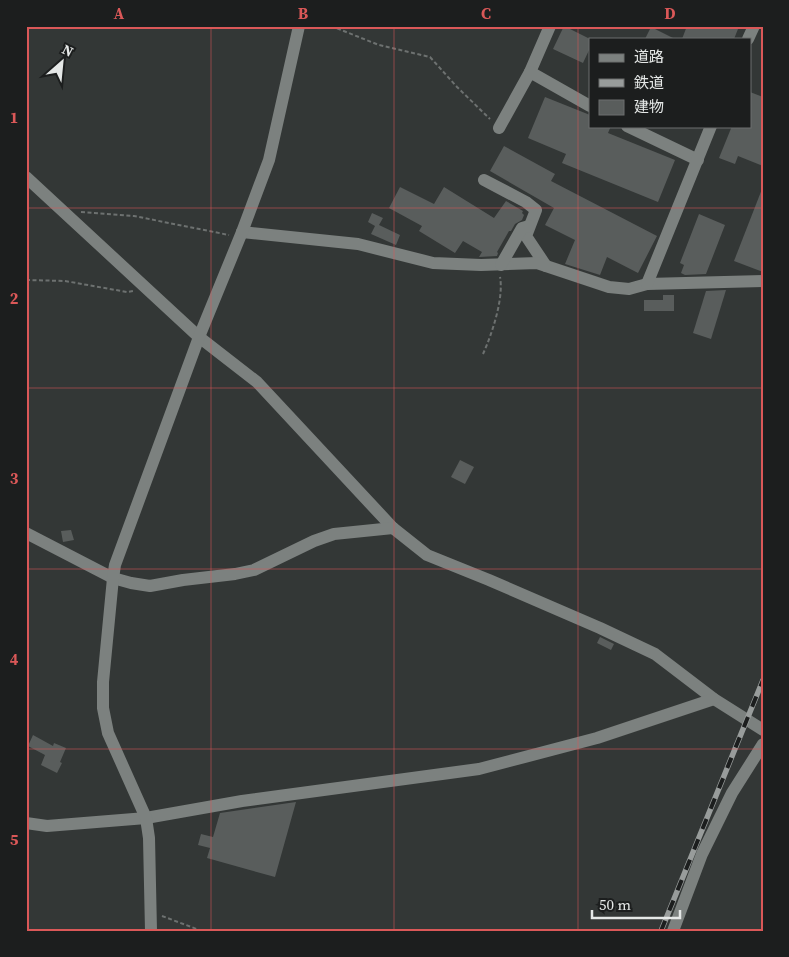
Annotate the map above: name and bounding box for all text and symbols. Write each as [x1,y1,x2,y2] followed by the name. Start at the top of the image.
[114,2,125,24] text: A
[298,2,309,24] text: B
[481,2,491,24] text: C
[664,2,676,24] text: D
[38,38,88,88] north arrow
[589,38,752,128] legend
[59,39,77,62] text: N
[634,46,664,67] text: 道路
[634,72,664,93] text: 鉄道
[634,96,664,117] text: 建物
[10,106,18,128] text: 1
[10,287,19,309] text: 2
[10,467,19,489] text: 3
[10,648,19,670] text: 4
[10,828,19,850] text: 5
[592,887,679,919] scale bar
[599,894,631,915] text: 50 m

